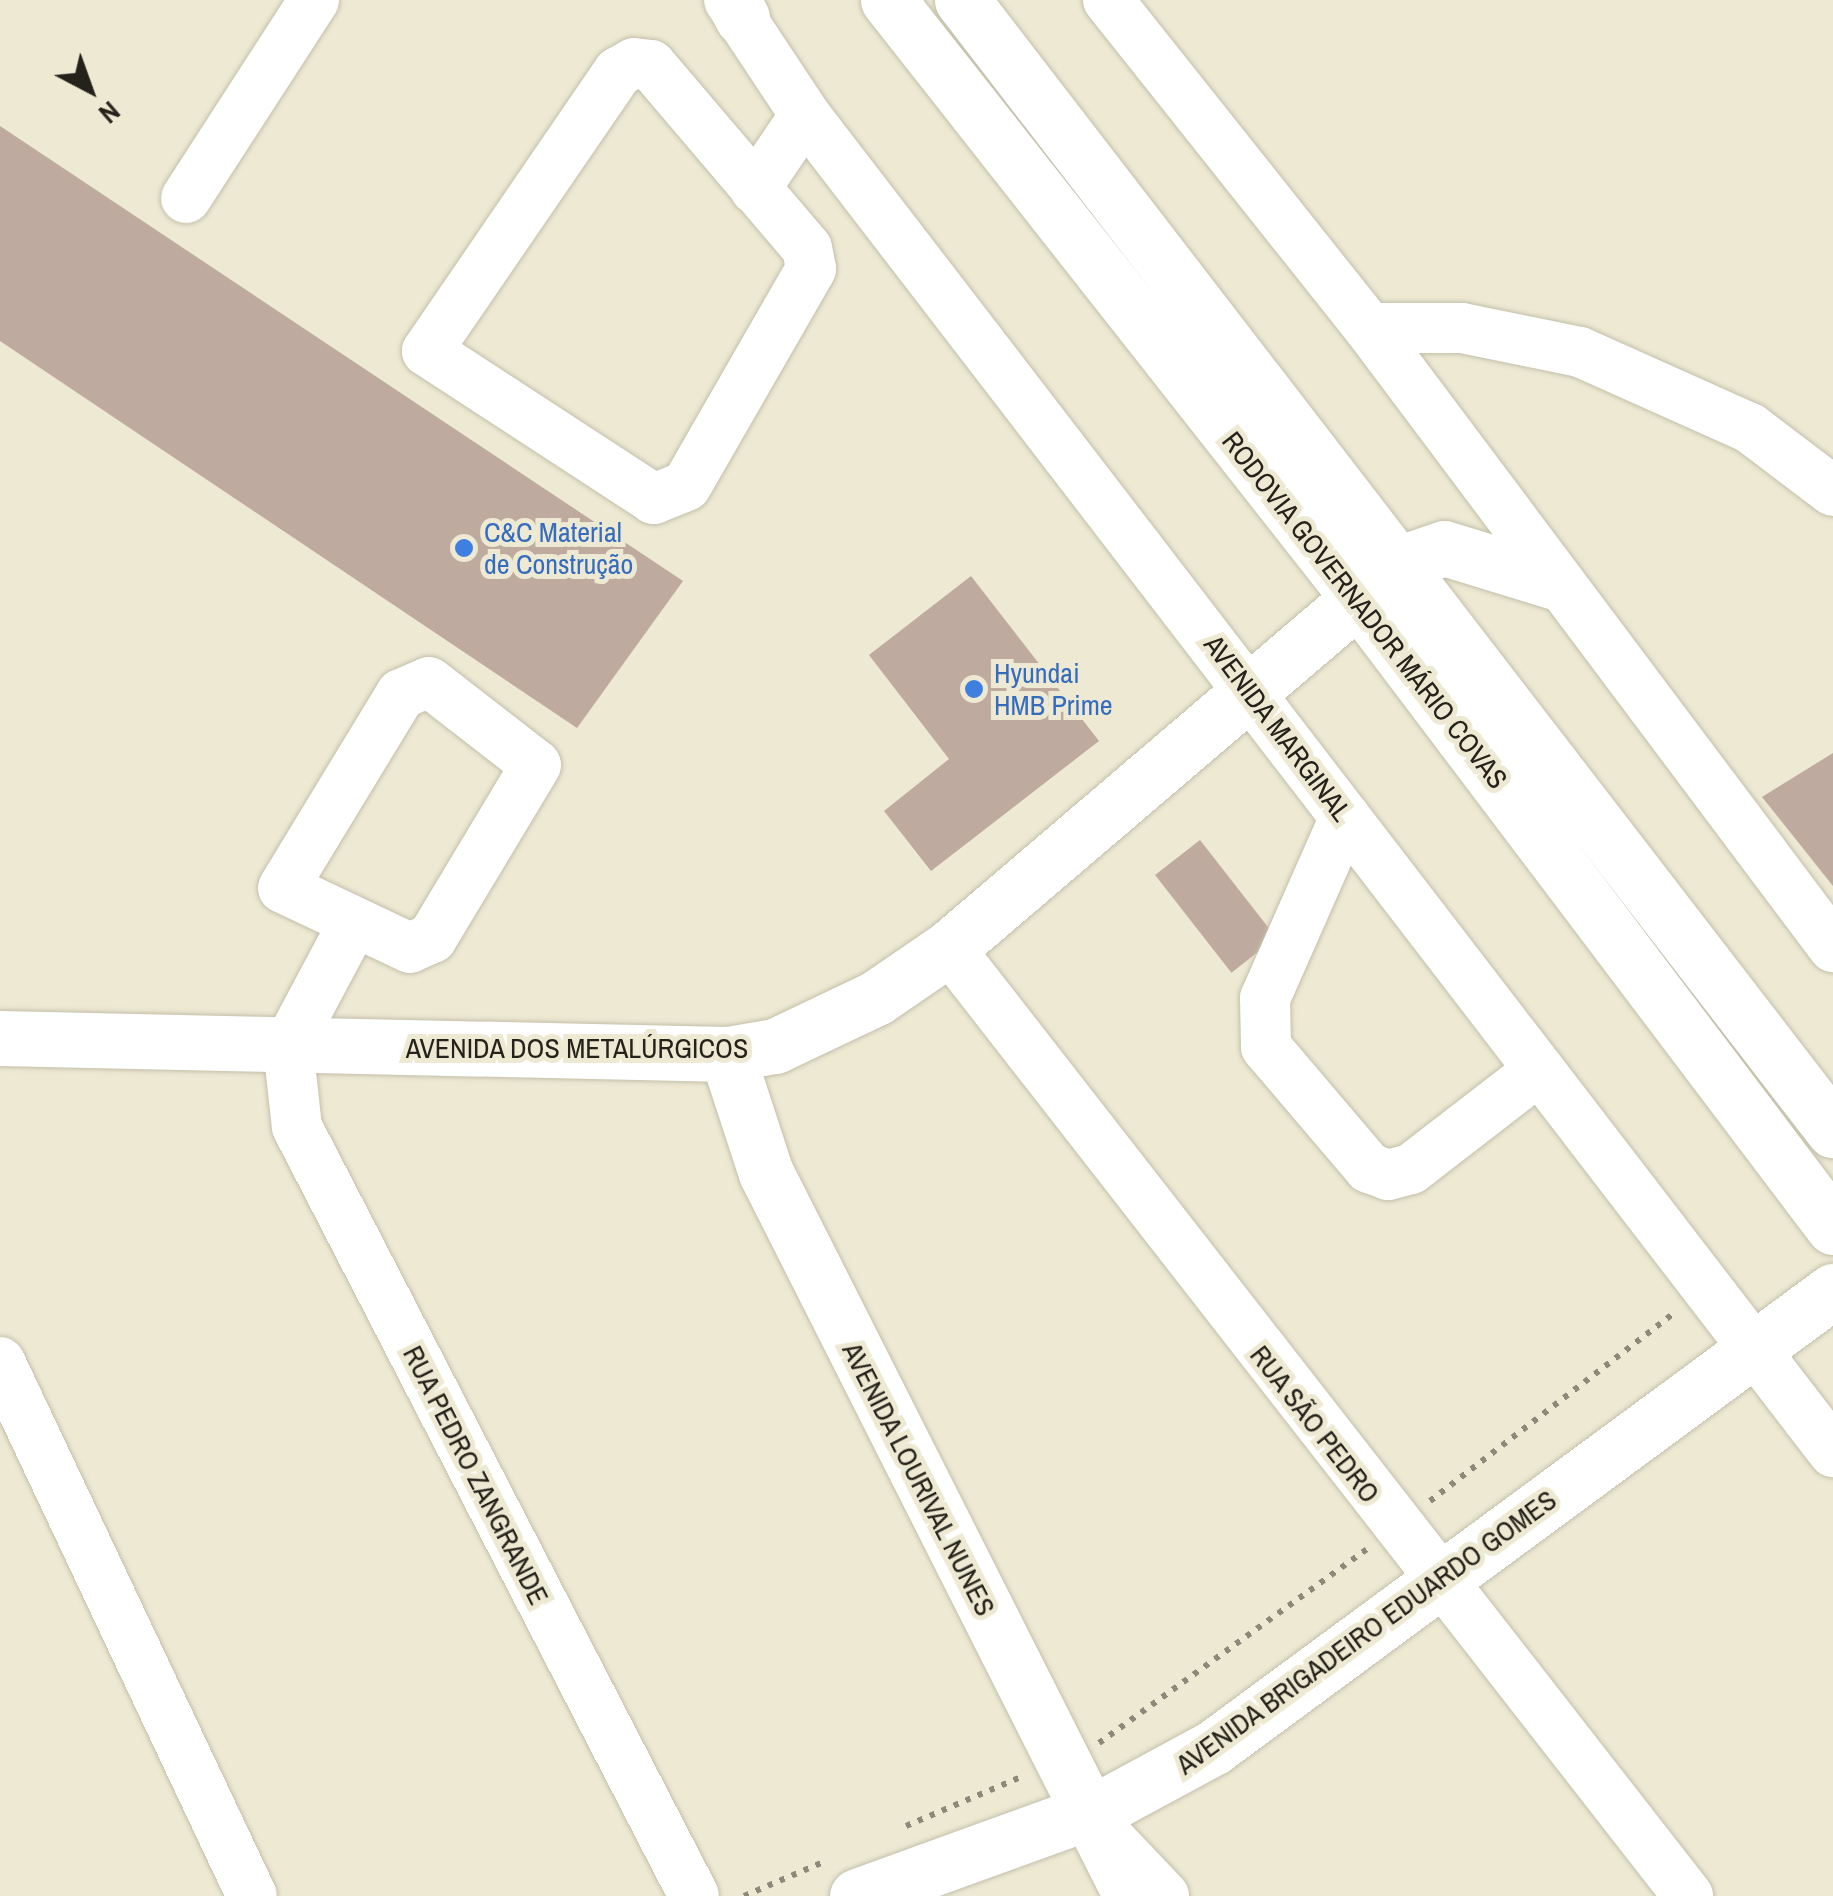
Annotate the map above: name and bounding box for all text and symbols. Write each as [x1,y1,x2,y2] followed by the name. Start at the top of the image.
[40,40,140,140] north arrow
[91,93,128,132] text: N
[1215,424,1515,796] street label: RODOVIA GOVERNADOR MÁRIO COVAS
[484,515,633,581] place label: C&C Material de Construção
[453,537,475,559] marker: C&C Material de Construção
[1197,628,1359,828] street label: AVENIDA MARGINAL
[994,656,1113,722] place label: Hyundai HMB Prime
[963,678,985,700] marker: Hyundai HMB Prime
[405,1031,749,1065] street label: AVENIDA DOS METALÚRGICOS
[835,1336,1003,1622] street label: AVENIDA LOURIVAL NUNES
[1243,1338,1387,1510] street label: RUA SÃO PEDRO
[396,1340,556,1610] street label: RUA PEDRO ZANGRANDE
[1169,1482,1563,1782] street label: AVENIDA BRIGADEIRO EDUARDO GOMES

